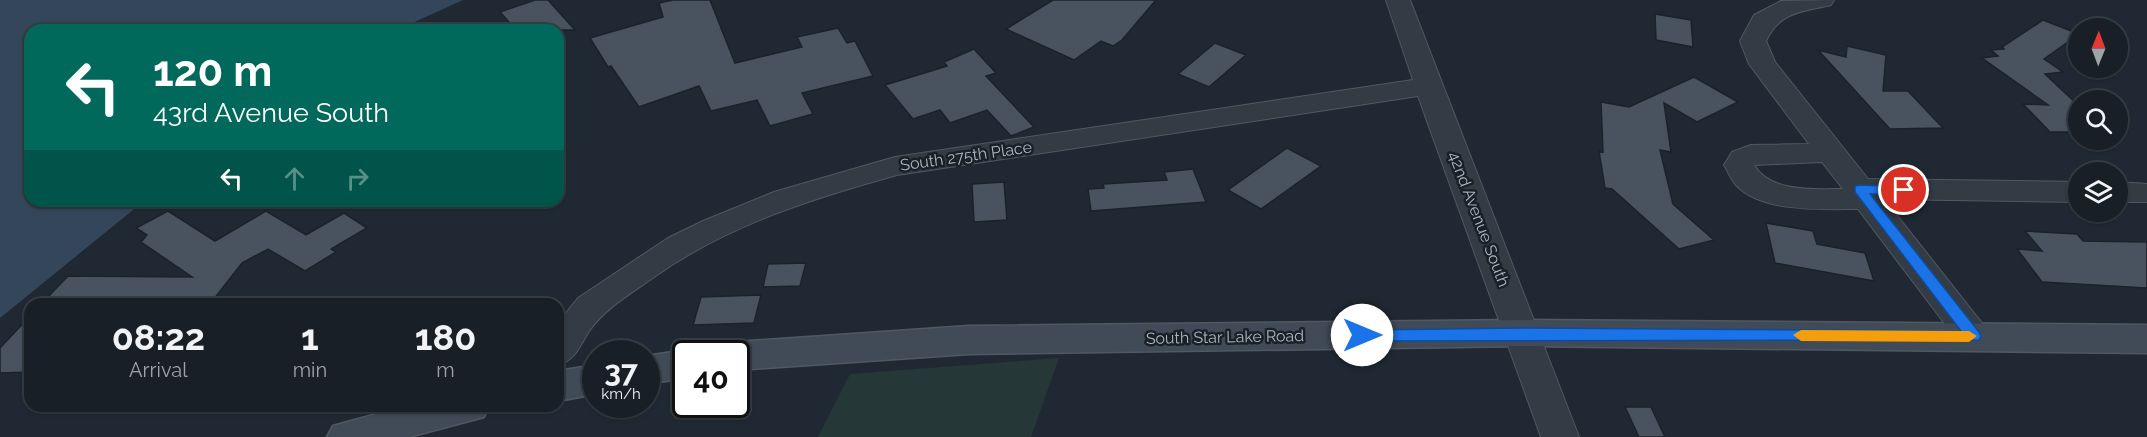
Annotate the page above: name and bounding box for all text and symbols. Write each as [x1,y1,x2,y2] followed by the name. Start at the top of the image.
[2068,18,2128,78] north arrow
[2068,18,2128,222] map controls
[153,47,272,96] text: 120 m
[54,48,132,126] icon: left
[2068,90,2128,150] button: search
[153,97,389,128] text: 43rd Avenue South
[899,137,1033,175] street label: South 275th Place
[1444,149,1514,289] street label: 42nd Avenue South
[215,162,248,195] icon: left
[278,162,311,195] icon: ahead
[341,162,374,195] icon: right
[2068,162,2128,222] button: layers
[1878,164,1929,215] pin
[1887,173,1920,206] icon: arrive
[1330,303,1394,367] position arrow
[112,316,205,358] text: 08:22
[301,316,319,358] text: 1
[415,316,476,358] text: 180
[1146,326,1304,348] street label: South Star Lake Road
[672,340,750,418] speed limit sign: 40
[604,354,638,389] text: 37
[129,358,188,382] text: Arrival
[293,358,327,382] text: min
[436,358,455,382] text: m
[601,385,641,403] text: km/h

